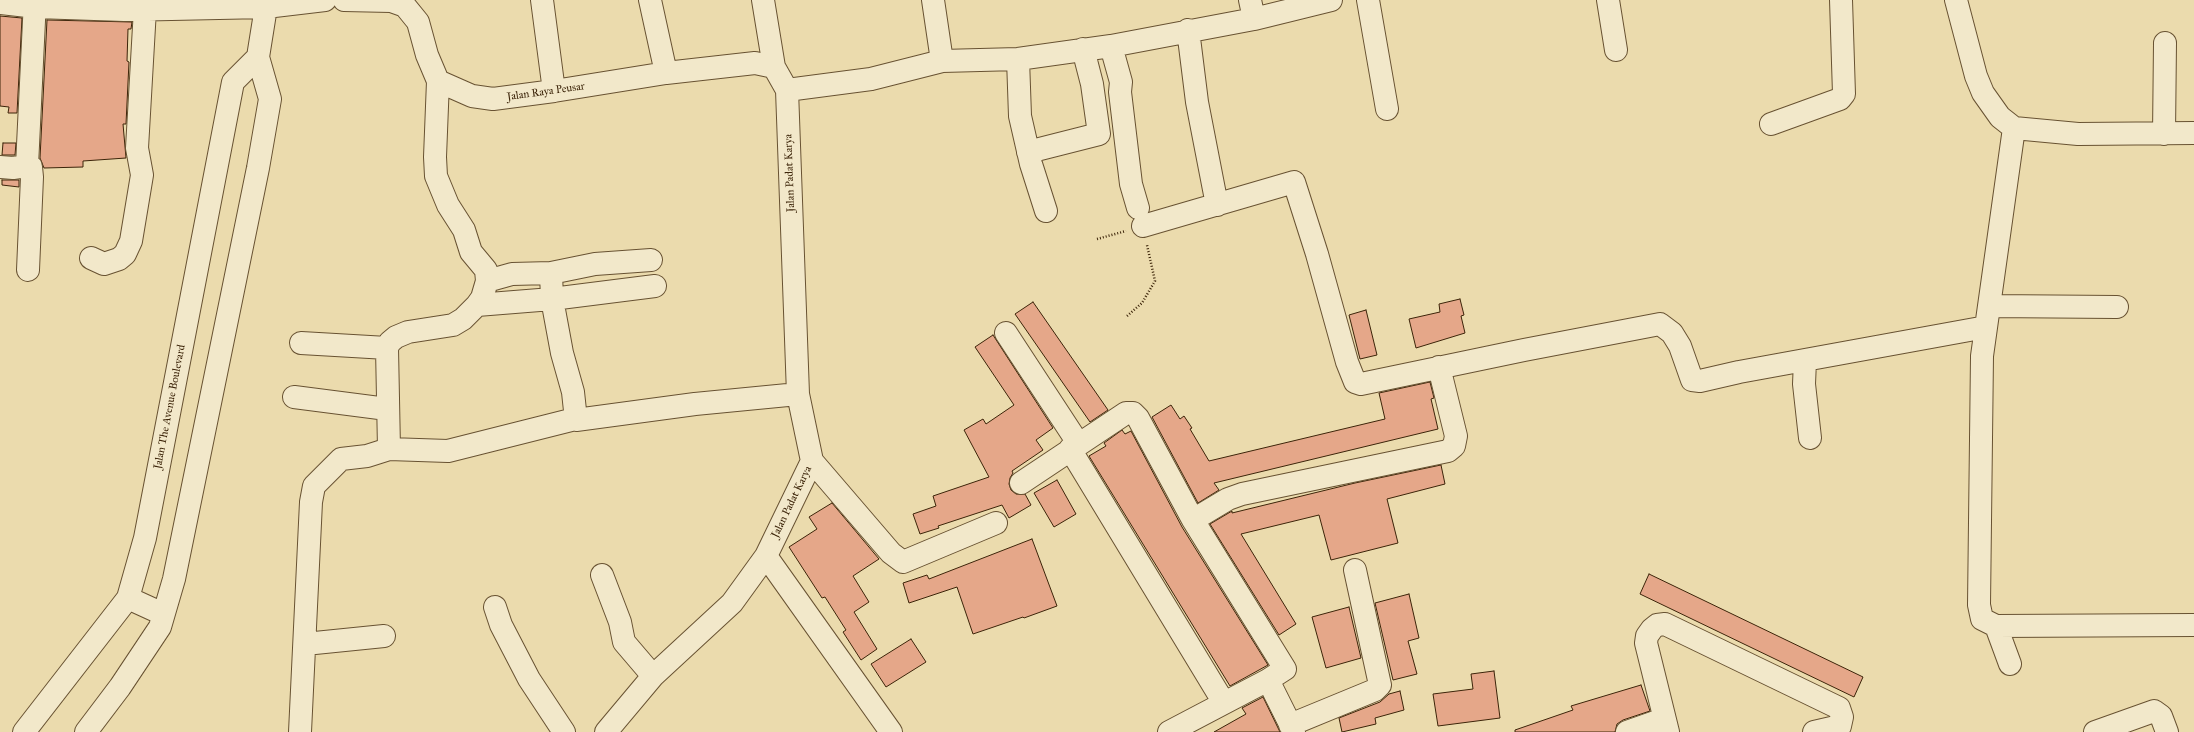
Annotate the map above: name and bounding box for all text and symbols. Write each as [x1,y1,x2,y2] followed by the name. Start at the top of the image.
[506,80,586,104] street label: Jalan Raya Peusar
[782,134,798,212] street label: Jalan Padat Karya
[151,344,189,470] street label: Jalan The Avenue Boulevard
[769,464,815,540] street label: Jalan Padat Karya

